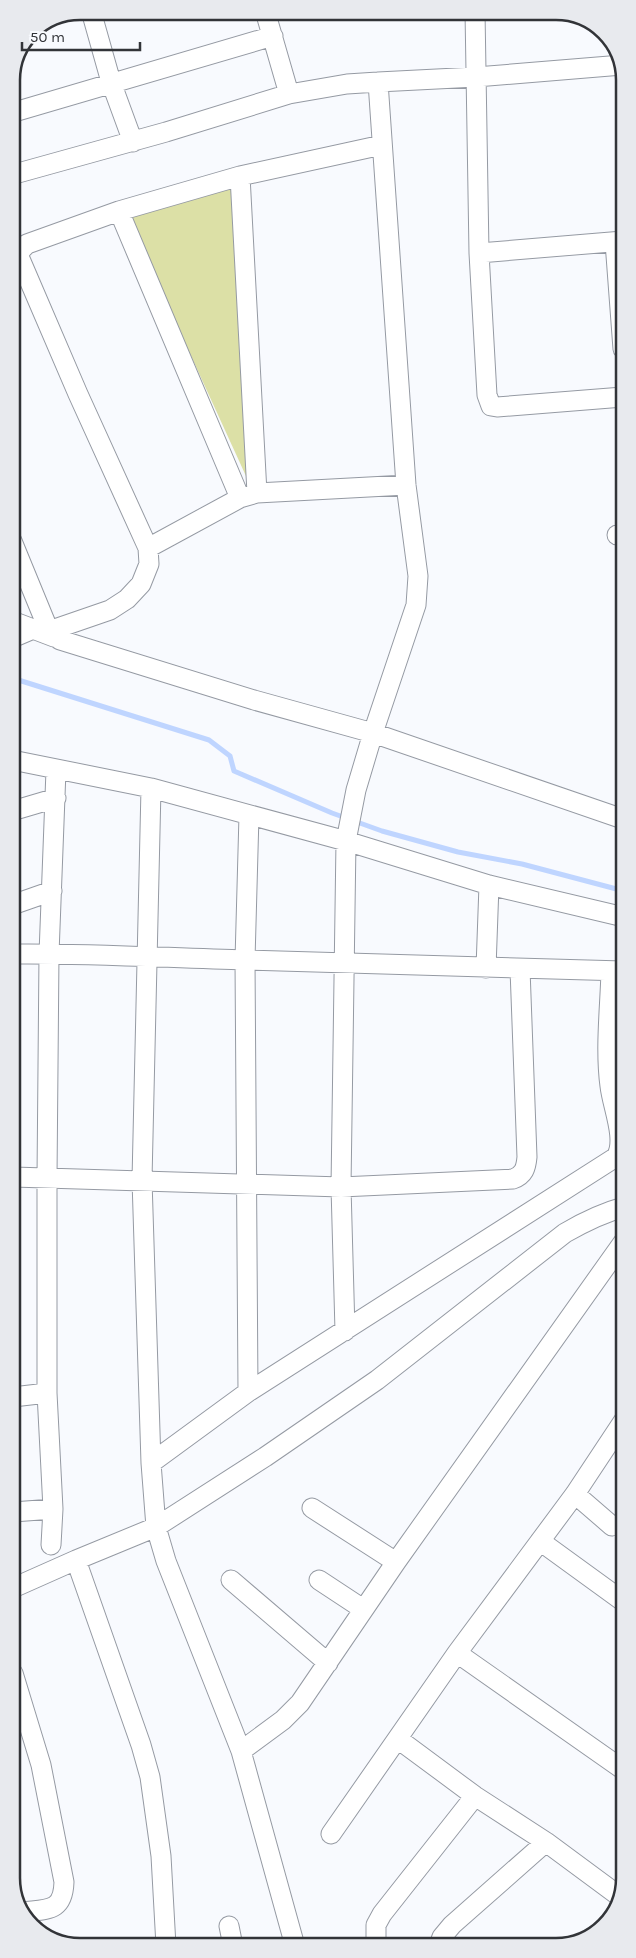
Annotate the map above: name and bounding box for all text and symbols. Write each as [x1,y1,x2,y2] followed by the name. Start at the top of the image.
[22,20,140,52] scale bar
[30,28,65,46] text: 50 m

